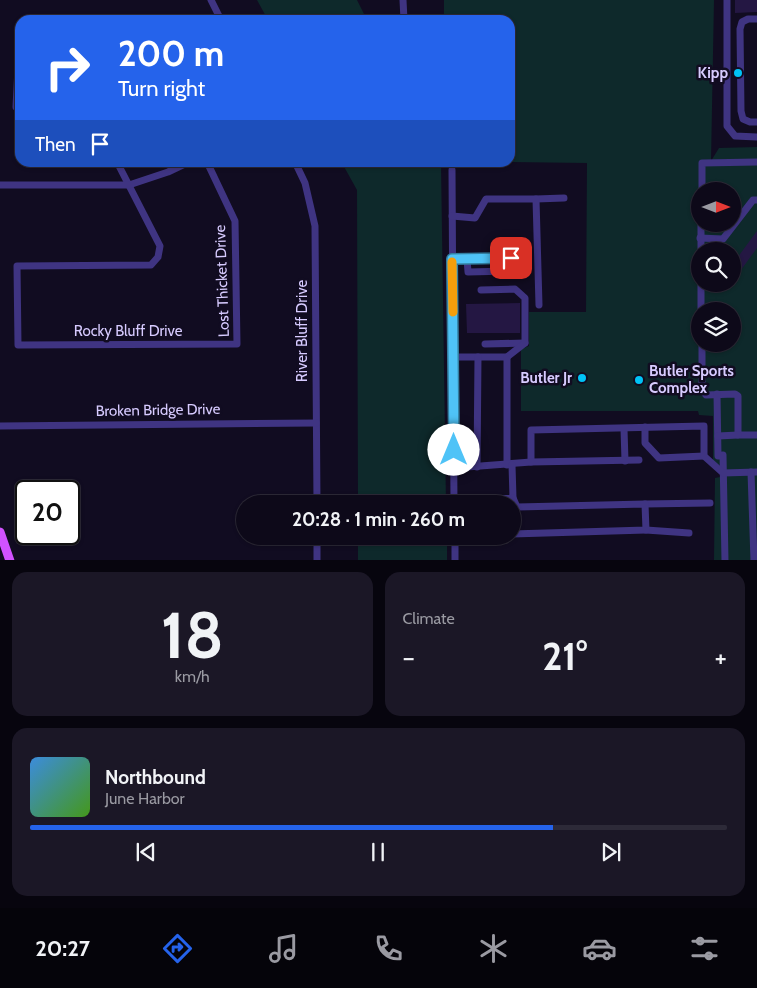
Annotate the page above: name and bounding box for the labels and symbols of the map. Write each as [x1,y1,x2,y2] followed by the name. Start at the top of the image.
[697,64,728,82] place label: Kipp
[732,67,744,79] marker: Kipp
[691,182,741,232] north arrow
[211,224,233,337] street label: Lost Thicket Drive
[490,237,532,279] pin
[293,279,311,382] street label: River Bluff Drive
[74,322,183,340] street label: Rocky Bluff Drive
[649,362,734,397] place label: Butler Sports Complex
[520,369,572,387] place label: Butler Jr
[576,372,588,384] marker: Butler Jr
[633,374,645,386] marker: Butler Sports Complex
[95,400,221,420] street label: Broken Bridge Drive
[427,423,479,475] position arrow
[15,480,80,545] speed limit sign: 20

